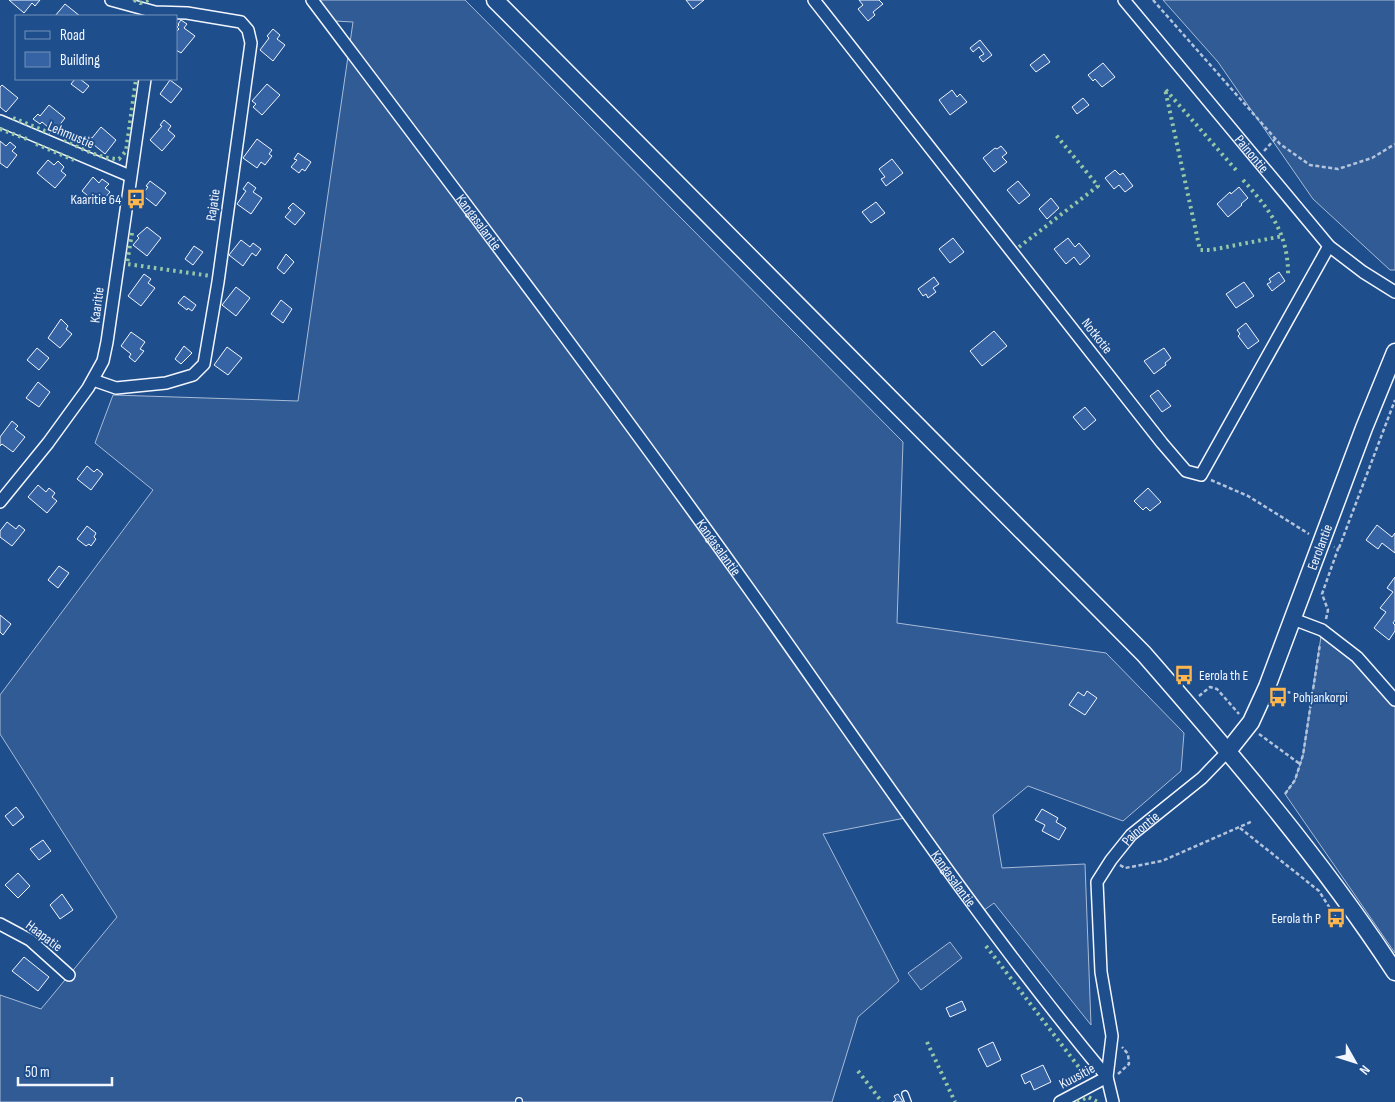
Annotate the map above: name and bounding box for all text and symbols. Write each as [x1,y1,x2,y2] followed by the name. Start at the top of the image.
[15,15,178,80] legend
[60,26,85,45] text: Road
[60,51,100,70] text: Building
[45,118,97,152] street label: Lehmustie
[1231,131,1273,176] street label: Painontie
[125,188,147,210] bus stop icon: Kaaritie 64
[202,188,224,222] street label: Rajatie
[70,191,121,208] place label: Kaaritie 64
[453,191,506,253] street label: Kangasalantie
[86,286,108,324] street label: Kaaritie
[1078,315,1116,357] street label: Notkotie
[693,516,745,579] street label: Kangasalantie
[1303,522,1336,572] street label: Eerolantie
[1173,664,1195,686] bus stop icon: Eerola th E
[1199,667,1249,684] place label: Eerola th E
[1267,686,1289,708] bus stop icon: Pohjankorpi
[1293,689,1348,706] place label: Pohjankorpi
[1118,807,1162,849] street label: Painontie
[928,847,980,910] street label: Kangasalantie
[1325,907,1347,929] bus stop icon: Eerola th P
[1272,910,1321,927] place label: Eerola th P
[22,917,66,955] street label: Haapatie
[1330,1037,1380,1087] north arrow
[18,1054,111,1086] scale bar
[1056,1060,1098,1092] street label: Kuusitie
[1356,1062,1374,1078] text: N
[25,1063,50,1082] text: 50 m

